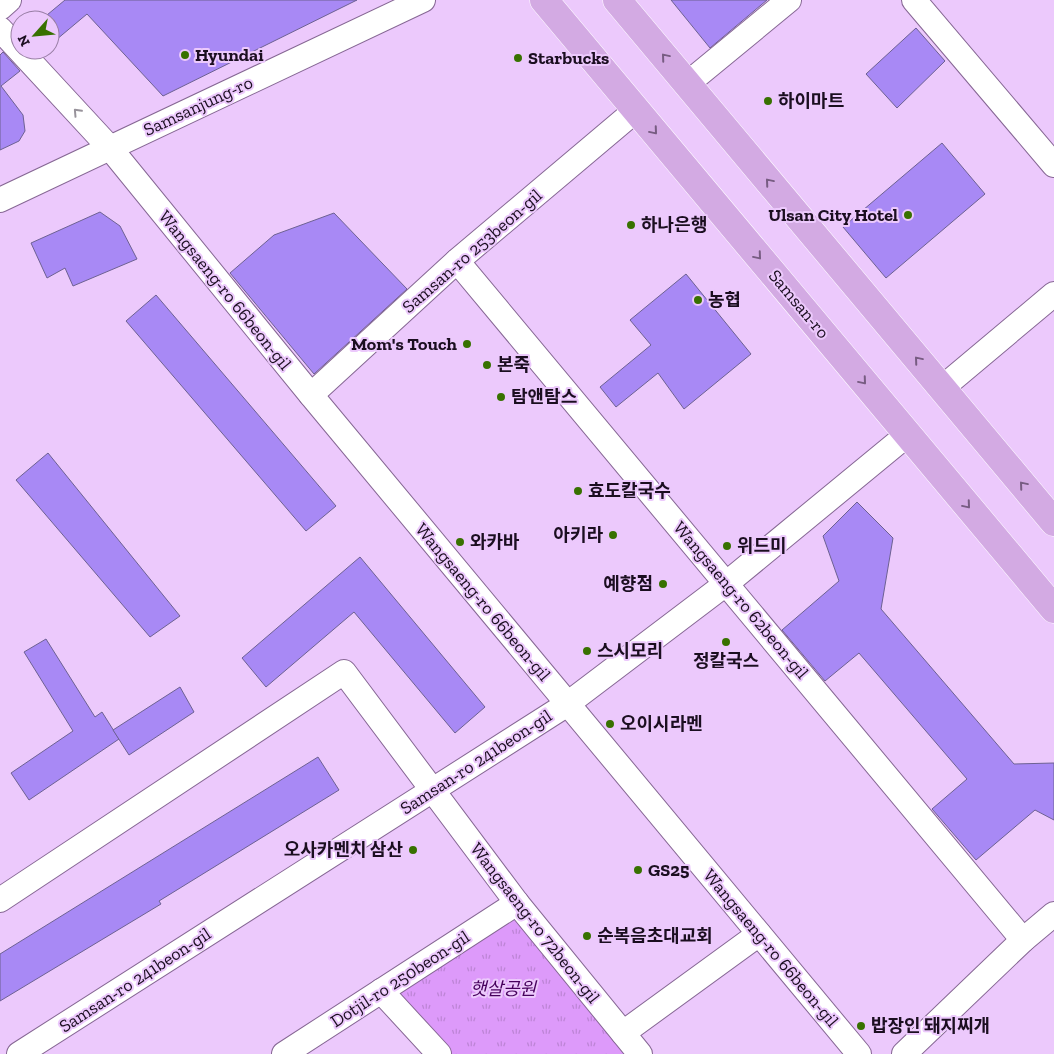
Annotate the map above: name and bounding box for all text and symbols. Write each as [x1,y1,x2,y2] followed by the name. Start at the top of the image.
[10,10,60,60] north arrow
[14,32,34,49] text: N
[195,44,264,66] place label: Hyundai
[528,47,609,69] place label: Starbucks
[179,49,191,61] marker: Hyundai
[512,52,524,64] marker: Starbucks
[662,54,671,63] one-way arrow
[140,71,256,141] street label: Samsanjung-ro
[778,90,844,112] place label: 하이마트
[762,95,774,107] marker: 하이마트
[74,109,83,118] one-way arrow
[648,126,657,135] one-way arrow
[767,179,775,188] one-way arrow
[398,184,547,318] street label: Samsan-ro 253beon-gil
[768,204,898,226] place label: Ulsan City Hotel
[154,206,296,374] street label: Wangsaeng-ro 66beon-gil
[902,209,914,221] marker: Ulsan City Hotel
[641,214,707,236] place label: 하나은행
[625,219,637,231] marker: 하나은행
[753,250,761,259] one-way arrow
[764,265,834,343] street label: Samsan-ro
[708,289,741,311] place label: 농협
[692,294,704,306] marker: 농협
[351,333,458,355] place label: Mom's Touch
[461,338,473,350] marker: Mom's Touch
[497,354,530,376] place label: 본죽
[915,357,924,366] one-way arrow
[481,359,493,371] marker: 본죽
[857,375,866,384] one-way arrow
[511,386,577,408] place label: 탐앤탐스
[495,391,507,403] marker: 탐앤탐스
[588,480,671,502] place label: 효도칼국수
[1020,482,1028,491] one-way arrow
[572,485,584,497] marker: 효도칼국수
[961,499,970,508] one-way arrow
[669,517,813,683] street label: Wangsaeng-ro 62beon-gil
[411,519,556,686] street label: Wangsaeng-ro 66beon-gil
[553,524,603,546] place label: 아키라
[607,529,619,541] marker: 아키라
[470,531,520,553] place label: 와카바
[737,535,787,557] place label: 위드미
[454,536,466,548] marker: 와카바
[721,540,733,552] marker: 위드미
[603,573,653,595] place label: 예향점
[657,578,669,590] marker: 예향점
[720,636,732,648] marker: 정칼국스
[597,640,663,662] place label: 스시모리
[581,645,593,657] marker: 스시모리
[693,650,759,672] place label: 정칼국스
[396,705,556,819] street label: Samsan-ro 241beon-gil
[620,713,703,735] place label: 오이시라멘
[604,718,616,730] marker: 오이시라멘
[465,838,605,1008] street label: Wangsaeng-ro 72beon-gil
[284,839,403,861] place label: 오사카멘치 삼산
[407,844,419,856] marker: 오사카멘치 삼산
[648,859,689,881] place label: GS25
[632,864,644,876] marker: GS25
[699,865,844,1032] street label: Wangsaeng-ro 66beon-gil
[55,923,215,1037] street label: Samsan-ro 241beon-gil
[597,925,713,947] place label: 순복음초대교회
[326,926,474,1032] street label: Dotjil-ro 250beon-gil
[581,930,593,942] marker: 순복음초대교회
[470,978,538,1000] park label: 햇살공원
[871,1015,990,1037] place label: 밥장인 돼지찌개
[855,1020,867,1032] marker: 밥장인 돼지찌개

